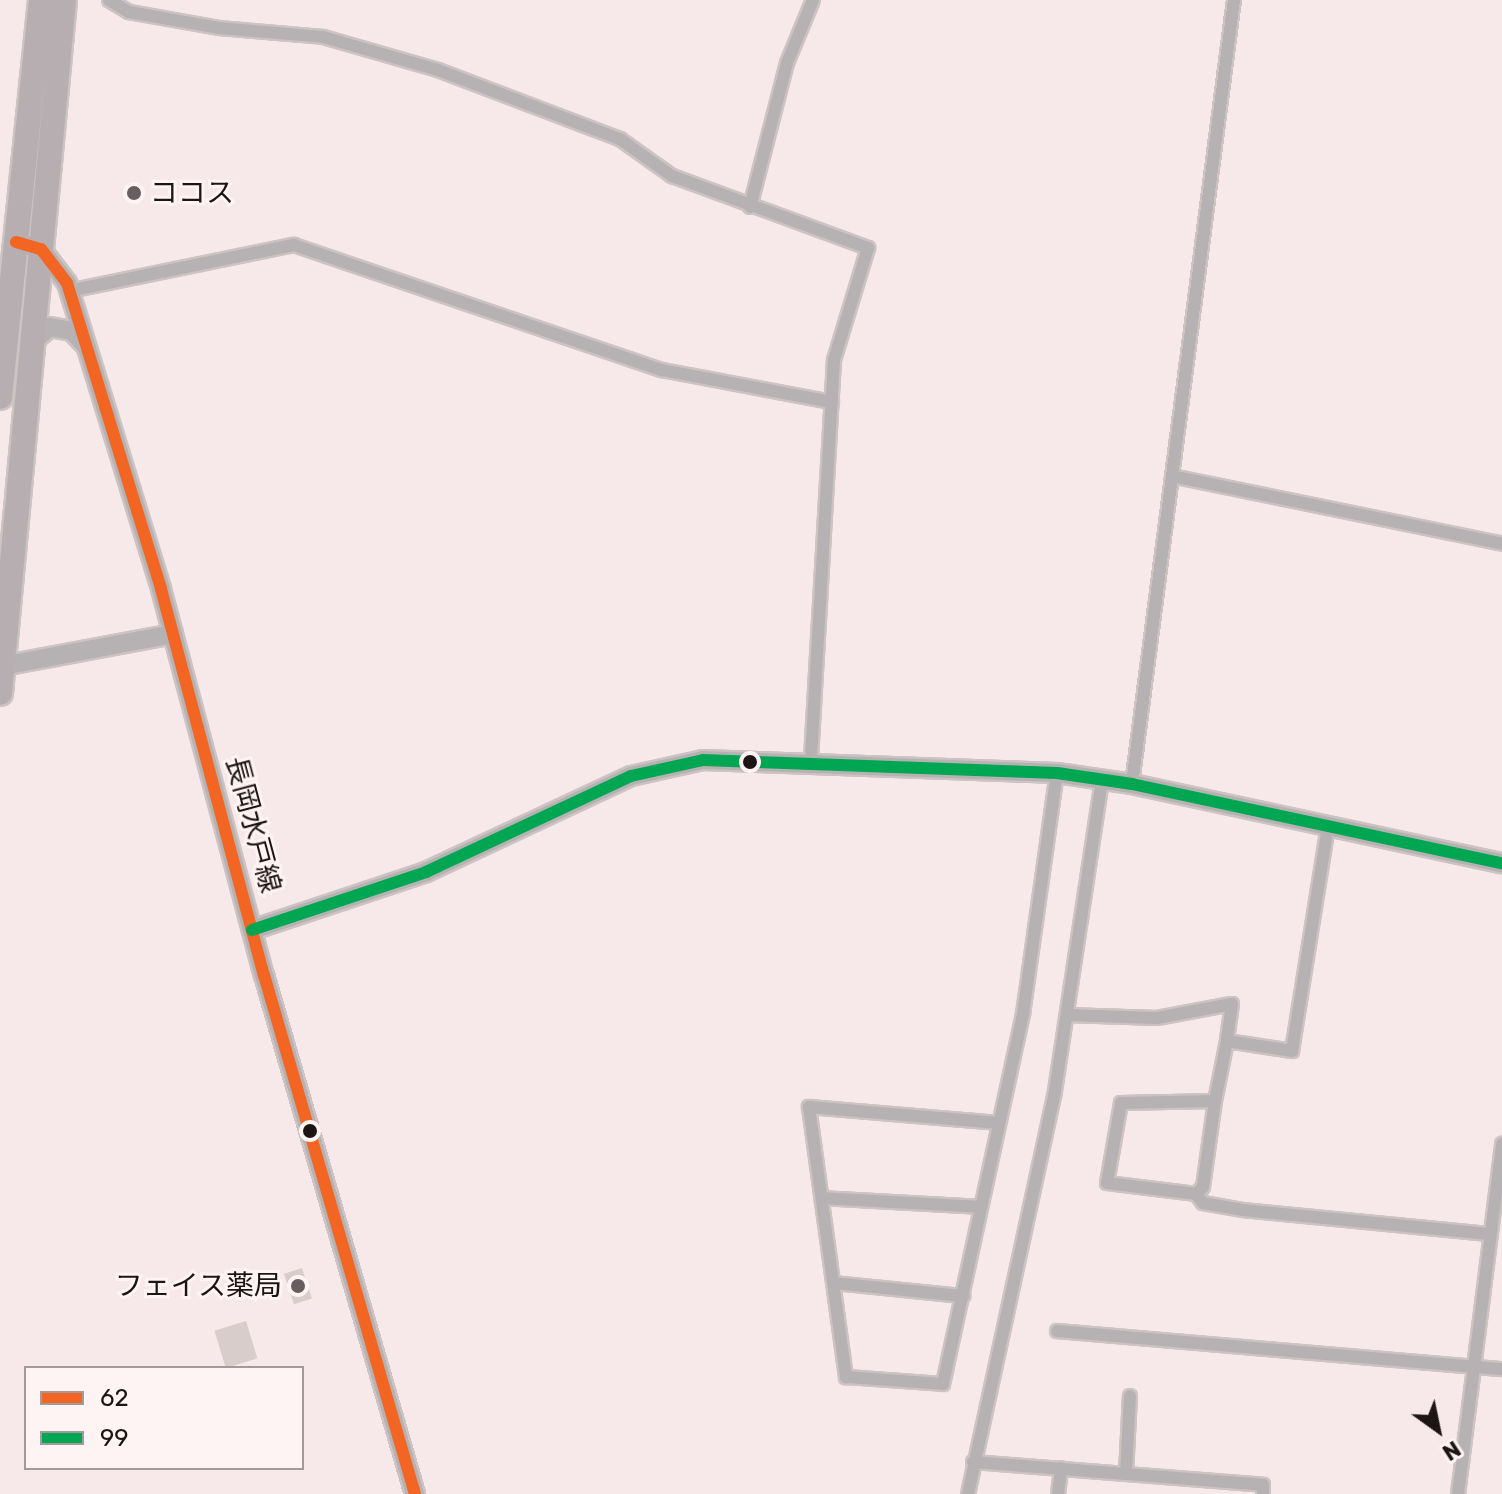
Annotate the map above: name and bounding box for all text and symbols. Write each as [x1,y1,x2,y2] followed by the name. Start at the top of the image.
[150,176,234,210] place label: ココス
[125,184,143,202] marker: ココス
[219,753,287,897] street label: 長岡水戸線
[742,754,758,770] unlabelled marker
[302,1123,318,1139] unlabelled marker
[114,1269,282,1303] place label: フェイス薬局
[289,1277,307,1295] marker: フェイス薬局
[24,1366,304,1470] legend
[100,1384,129,1412] text: 62
[1398,1390,1478,1470] north arrow
[100,1424,128,1452] text: 99
[1437,1435,1465,1466] text: N

